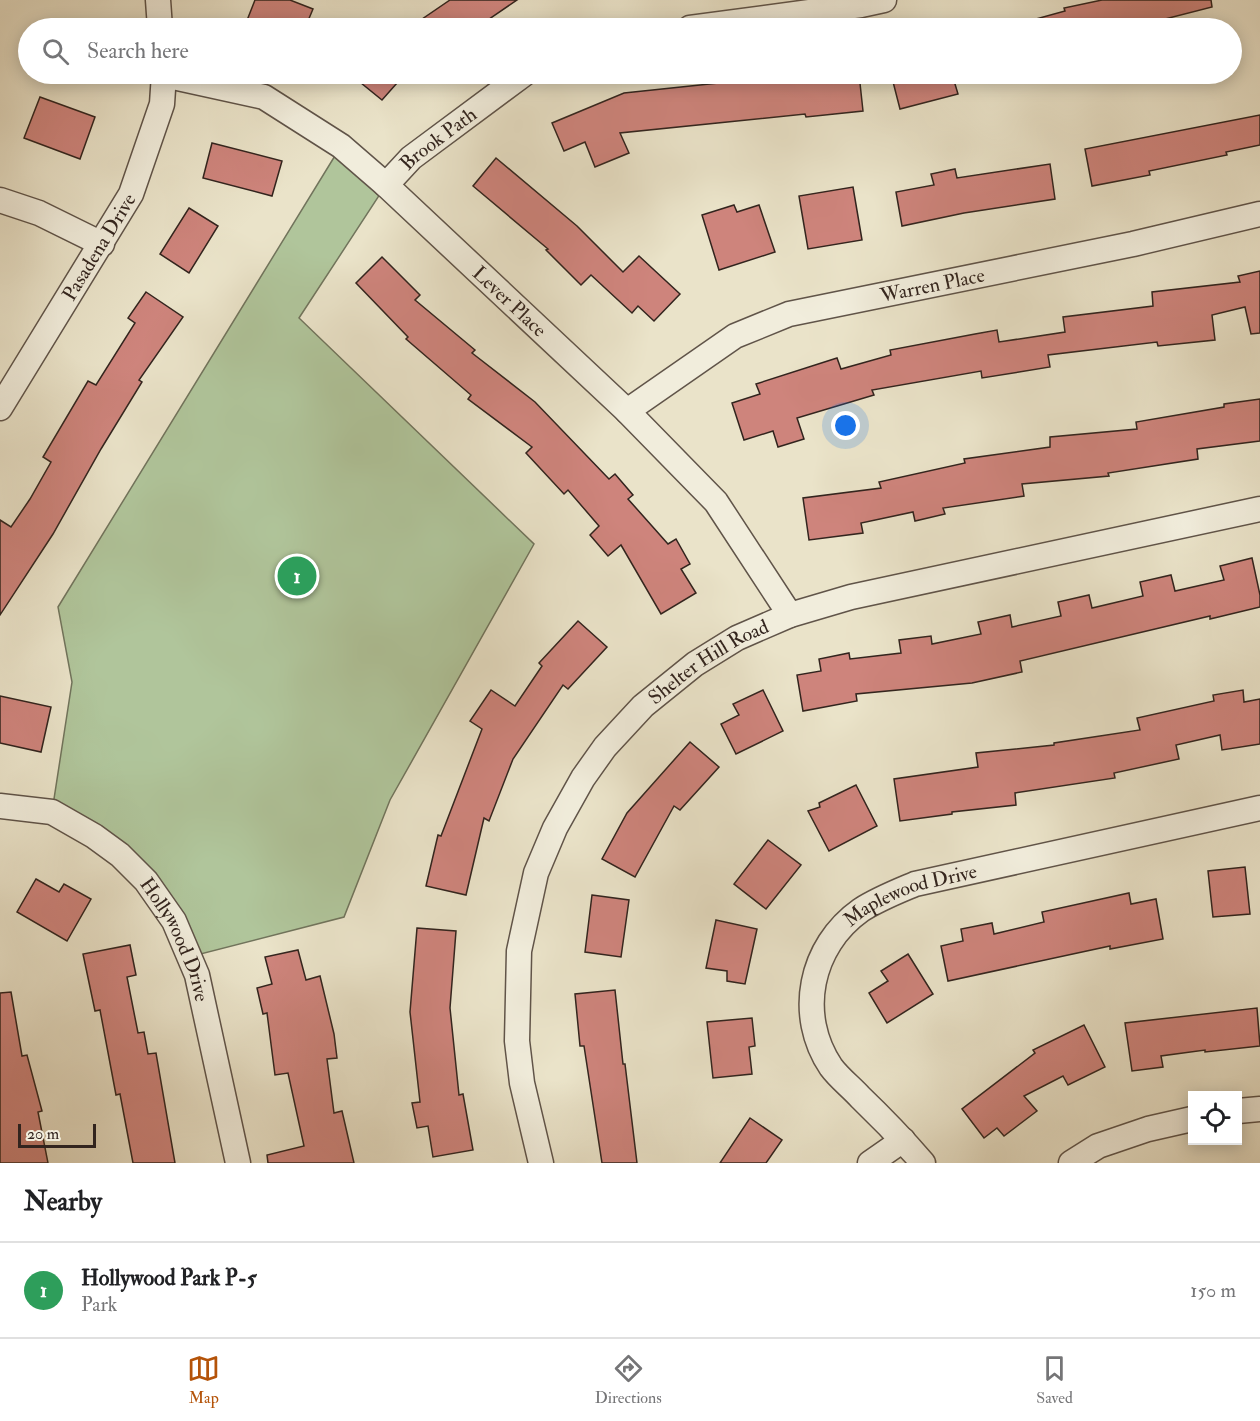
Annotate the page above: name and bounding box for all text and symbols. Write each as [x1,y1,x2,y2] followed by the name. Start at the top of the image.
[18,18,1242,84] search box
[39,35,72,68] icon: search
[87,37,189,65] text: Search here
[394,101,482,175] street label: Brook Path
[56,189,141,305] street label: Pasadena Drive
[467,260,552,342] street label: Lever Place
[877,262,987,308] street label: Warren Place
[831,411,860,440] your location
[278,554,316,598] pin: 1
[643,613,772,710] street label: Shelter Hill Road
[838,858,979,932] street label: Maplewood Drive
[135,872,215,1004] street label: Hollywood Drive
[1188,1091,1242,1145] map controls
[1188,1091,1242,1145] button: locate
[18,1121,96,1148] scale bar
[27,1124,59,1144] text: 20 m
[24,1186,102,1218] text: Nearby
[81,1264,257,1292] text: Hollywood Park P-5
[40,1278,47,1303] text: 1
[1190,1278,1236,1303] text: 150 m
[81,1292,117,1317] text: Park
[187,1352,220,1408] tab: Map
[595,1352,662,1408] tab: Directions
[1036,1352,1073,1408] tab: Saved

